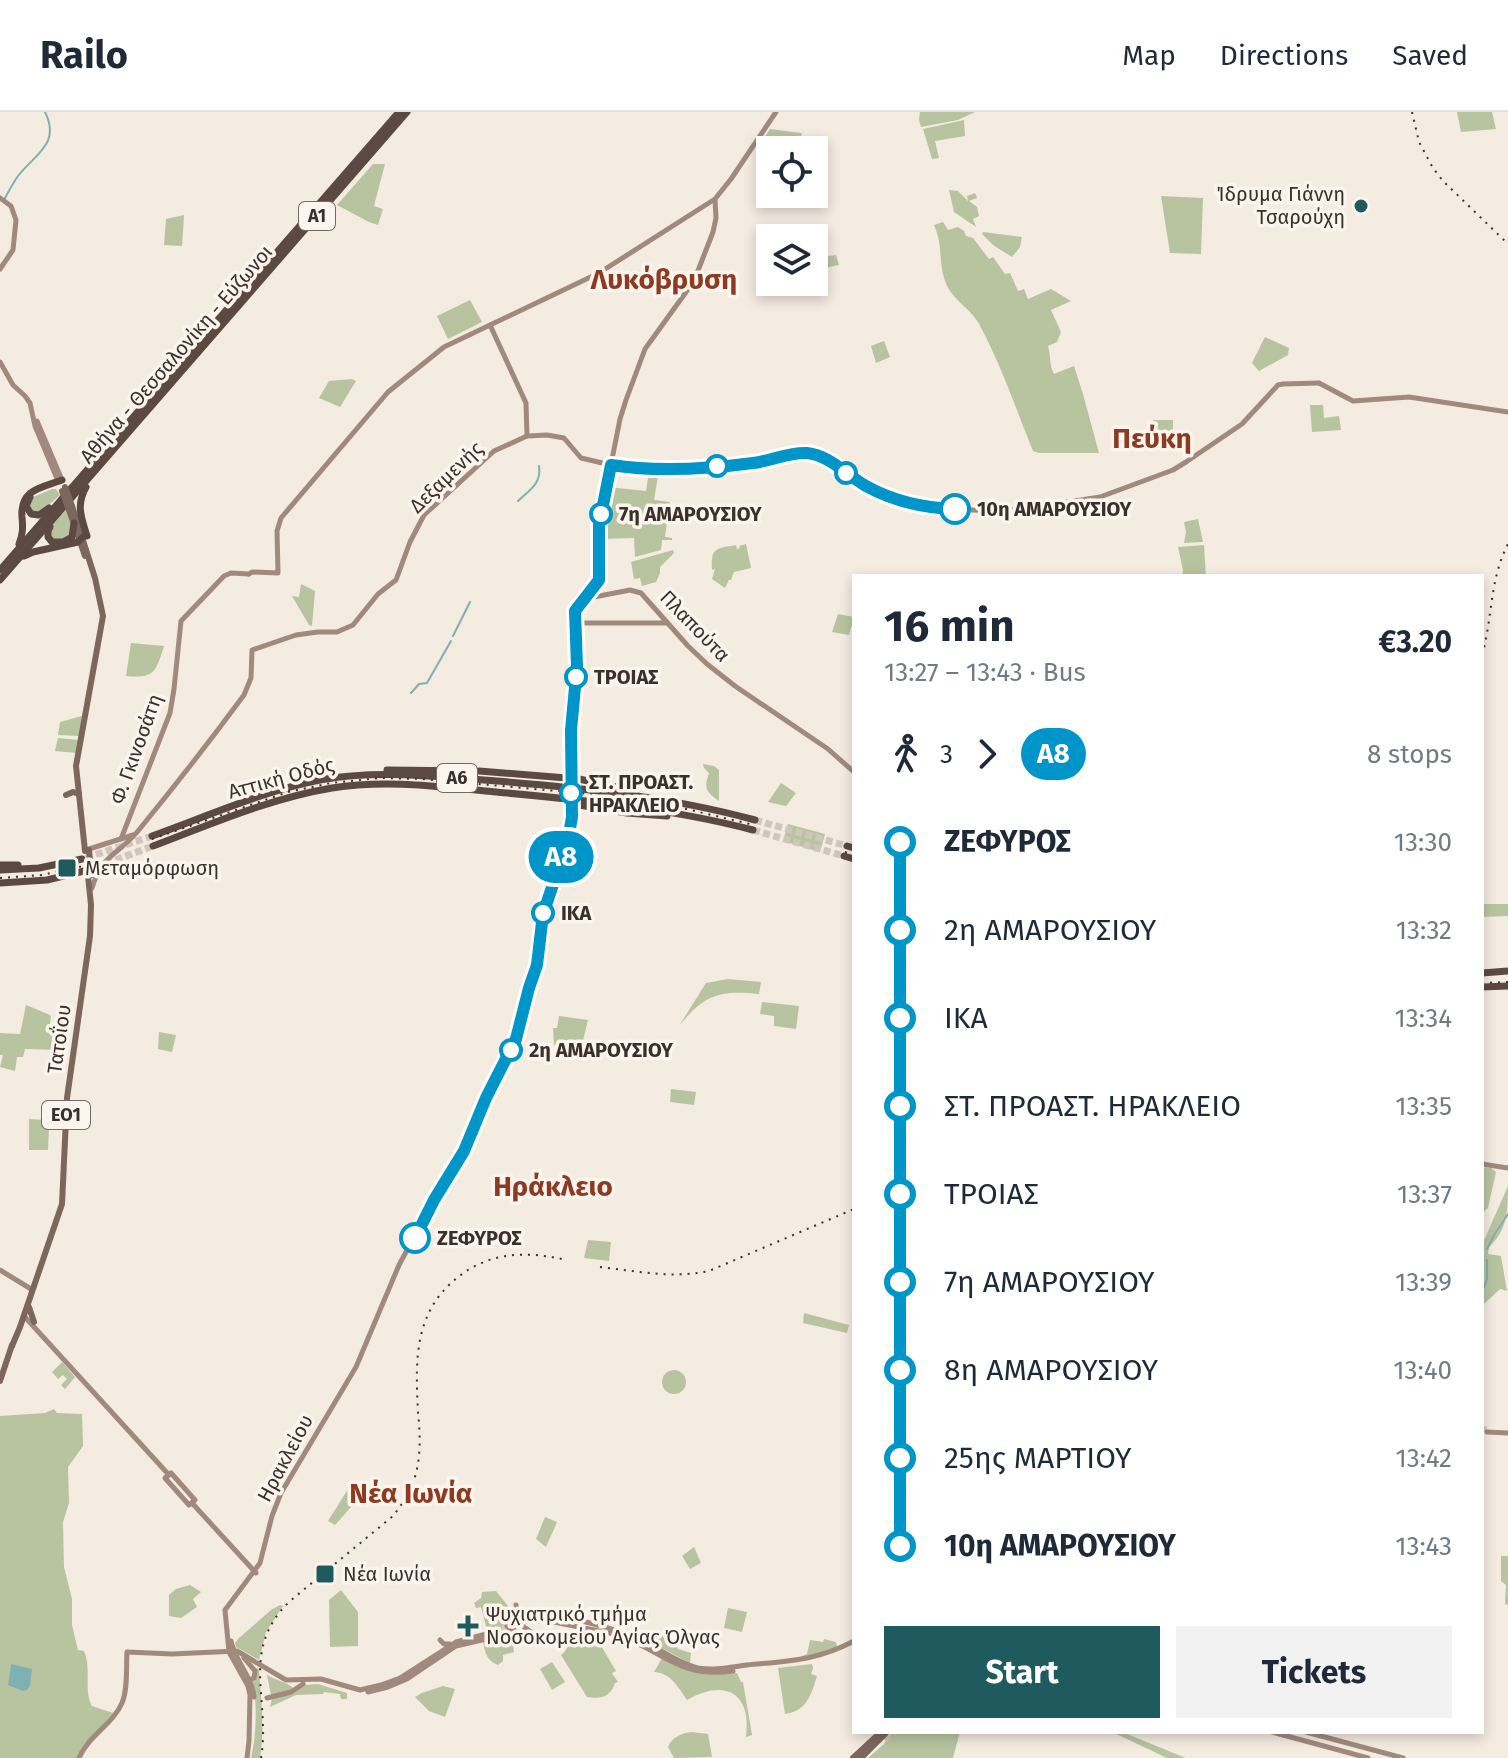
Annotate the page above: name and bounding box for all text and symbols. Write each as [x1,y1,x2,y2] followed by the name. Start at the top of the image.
[40,32,128,78] text: Railo
[1122,39,1176,72] text: Map
[1220,39,1348,72] text: Directions
[1392,39,1468,72] text: Saved
[756,136,828,296] map controls
[756,136,828,208] button: locate
[1217,182,1345,229] place label: Ίδρυμα Γιάννη Τσαρούχη
[1352,197,1370,215] marker: Ίδρυμα Γιάννη Τσαρούχη
[299,202,335,230] road number: Α1
[756,224,828,296] button: layers
[75,240,277,468] street label: Αθήνα - Θεσσαλονίκη - Εύζωνοι
[590,263,737,296] district label: Λυκόβρυση
[1112,422,1192,455] district label: Πεύκη
[404,436,488,518] street label: Δεξαμενής
[706,455,728,477] unlabelled marker
[835,462,857,484] unlabelled marker
[940,494,970,524] marker: 10η ΑΜΑΡΟΥΣΙΟΥ
[977,497,1133,521] place label: 10η ΑΜΑΡΟΥΣΙΟΥ
[619,502,763,526] place label: 7η ΑΜΑΡΟΥΣΙΟΥ
[590,503,612,525] marker: 7η ΑΜΑΡΟΥΣΙΟΥ
[655,585,735,667] street label: Πλαπούτα
[884,600,1015,653] text: 16 min
[1378,624,1452,660] text: €3.20
[884,657,1086,688] text: 13:27 – 13:43 · Bus
[594,665,658,689] place label: ΤΡΟΙΑΣ
[565,666,587,688] marker: ΤΡΟΙΑΣ
[105,691,167,807] street label: Φ. Γκινοσάτη
[884,732,928,776] icon: walk
[965,732,1009,776] icon: forward
[1037,737,1070,770] text: A8
[940,739,953,770] text: 3
[1367,739,1452,770] text: 8 stops
[225,752,337,804] street label: Αττική Οδός
[437,764,477,792] road number: Α6
[589,770,694,817] place label: ΣΤ. ΠΡΟΑΣΤ. ΗΡΑΚΛΕΙΟ
[560,782,582,804] marker: ΣΤ. ΠΡΟΑΣΤ. ΗΡΑΚΛΕΙΟ
[944,824,1071,860] text: ΖΕΦΥΡΟΣ
[1394,827,1452,858] text: 13:30
[525,831,597,883] line badge: A8
[545,840,577,873] text: A8
[85,856,219,880] place label: Μεταμόρφωση
[56,857,78,879] marker: Μεταμόρφωση
[561,901,593,925] place label: ΙΚΑ
[532,902,554,924] marker: ΙΚΑ
[944,912,1156,948] text: 2η ΑΜΑΡΟΥΣΙΟΥ
[1396,915,1452,946] text: 13:32
[944,1000,988,1036] text: ΙΚΑ
[42,1003,76,1075] street label: Τατοΐου
[1395,1003,1452,1034] text: 13:34
[529,1038,674,1062] place label: 2η ΑΜΑΡΟΥΣΙΟΥ
[500,1039,522,1061] marker: 2η ΑΜΑΡΟΥΣΙΟΥ
[944,1088,1241,1124] text: ΣΤ. ΠΡΟΑΣΤ. ΗΡΑΚΛΕΙΟ
[1395,1091,1452,1122] text: 13:35
[42,1101,90,1129] road number: ΕΟ1
[493,1170,613,1203] district label: Ηράκλειο
[944,1176,1039,1212] text: ΤΡΟΙΑΣ
[1397,1179,1452,1210] text: 13:37
[400,1223,430,1253] marker: ΖΕΦΥΡΟΣ
[437,1226,522,1250] place label: ΖΕΦΥΡΟΣ
[944,1264,1154,1300] text: 7η ΑΜΑΡΟΥΣΙΟΥ
[1395,1267,1452,1298] text: 13:39
[944,1352,1158,1388] text: 8η ΑΜΑΡΟΥΣΙΟΥ
[1393,1355,1452,1386] text: 13:40
[252,1410,318,1506] street label: Ηρακλείου
[944,1440,1132,1476] text: 25ης ΜΑΡΤΙΟΥ
[1395,1443,1452,1474] text: 13:42
[349,1477,473,1510] district label: Νέα Ιωνία
[944,1528,1176,1564] text: 10η ΑΜΑΡΟΥΣΙΟΥ
[1395,1531,1452,1562] text: 13:43
[343,1562,431,1586] place label: Νέα Ιωνία
[314,1563,336,1585] marker: Νέα Ιωνία
[486,1602,720,1649] place label: Ψυχιατρικό τμήμα Νοσοκομείου Αγίας Όλγας
[457,1615,479,1637] marker: Ψυχιατρικό τμήμα Νοσοκομείου Αγίας Όλγας
[884,1626,1160,1718] button: Start
[1176,1626,1452,1718] button: Tickets

